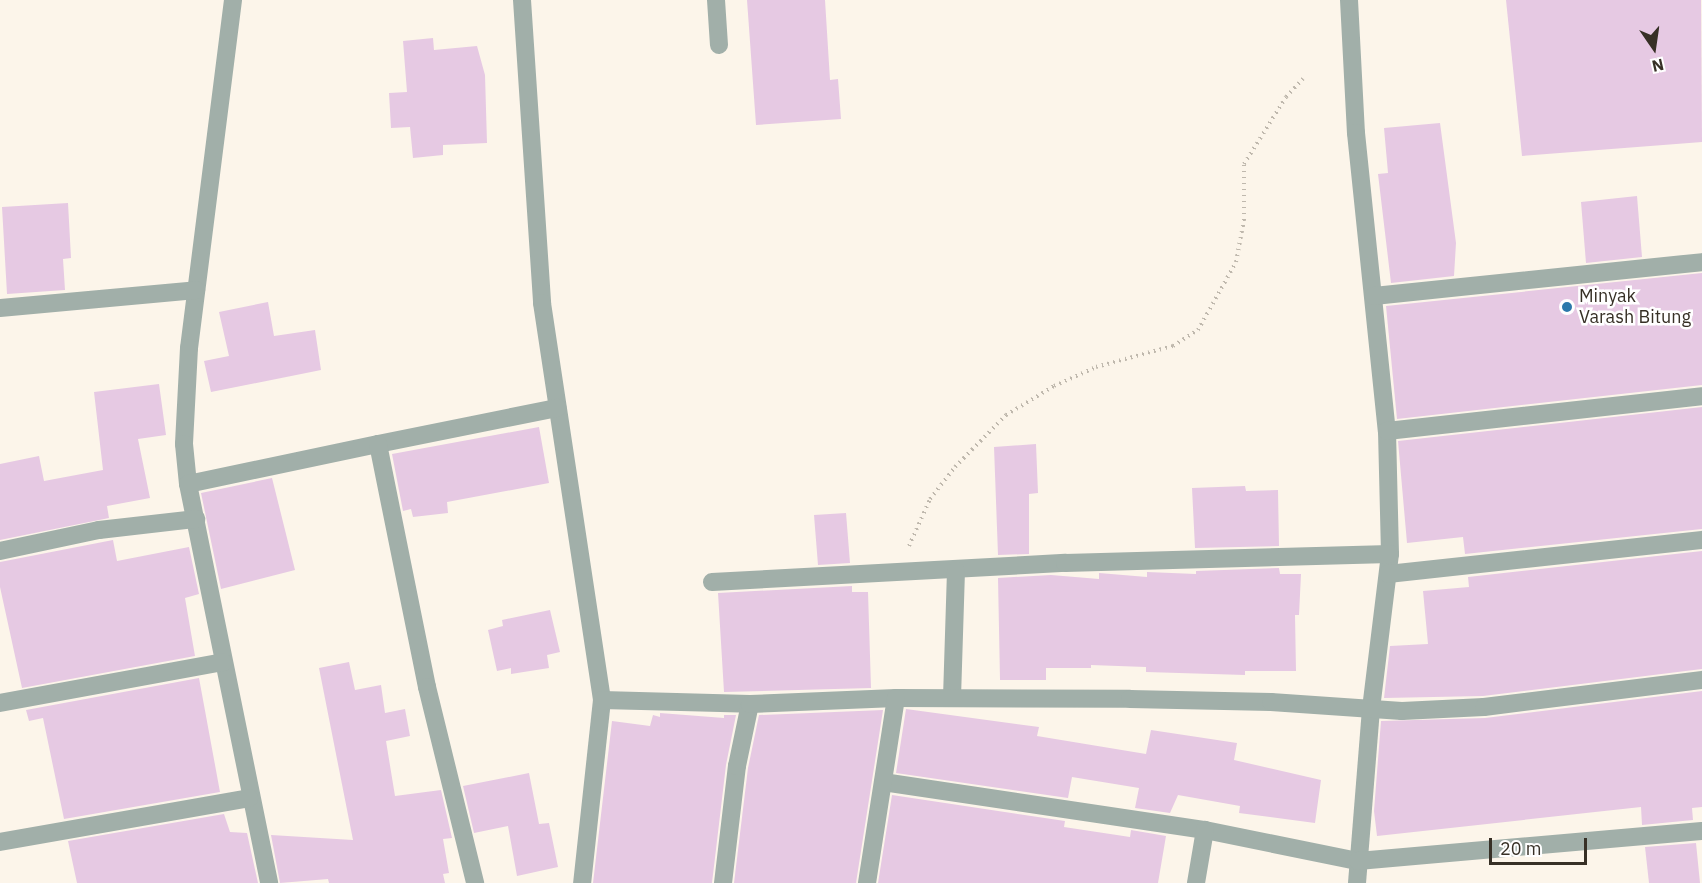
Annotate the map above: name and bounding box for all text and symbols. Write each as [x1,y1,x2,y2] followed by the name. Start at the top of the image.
[1624,18,1684,78] north arrow
[1650,54,1666,77] text: N
[1579,286,1691,328] place label: Minyak Varash Bitung
[1560,300,1574,314] marker: Minyak Varash Bitung
[1492,826,1590,864] scale bar
[1500,837,1542,860] text: 20 m

